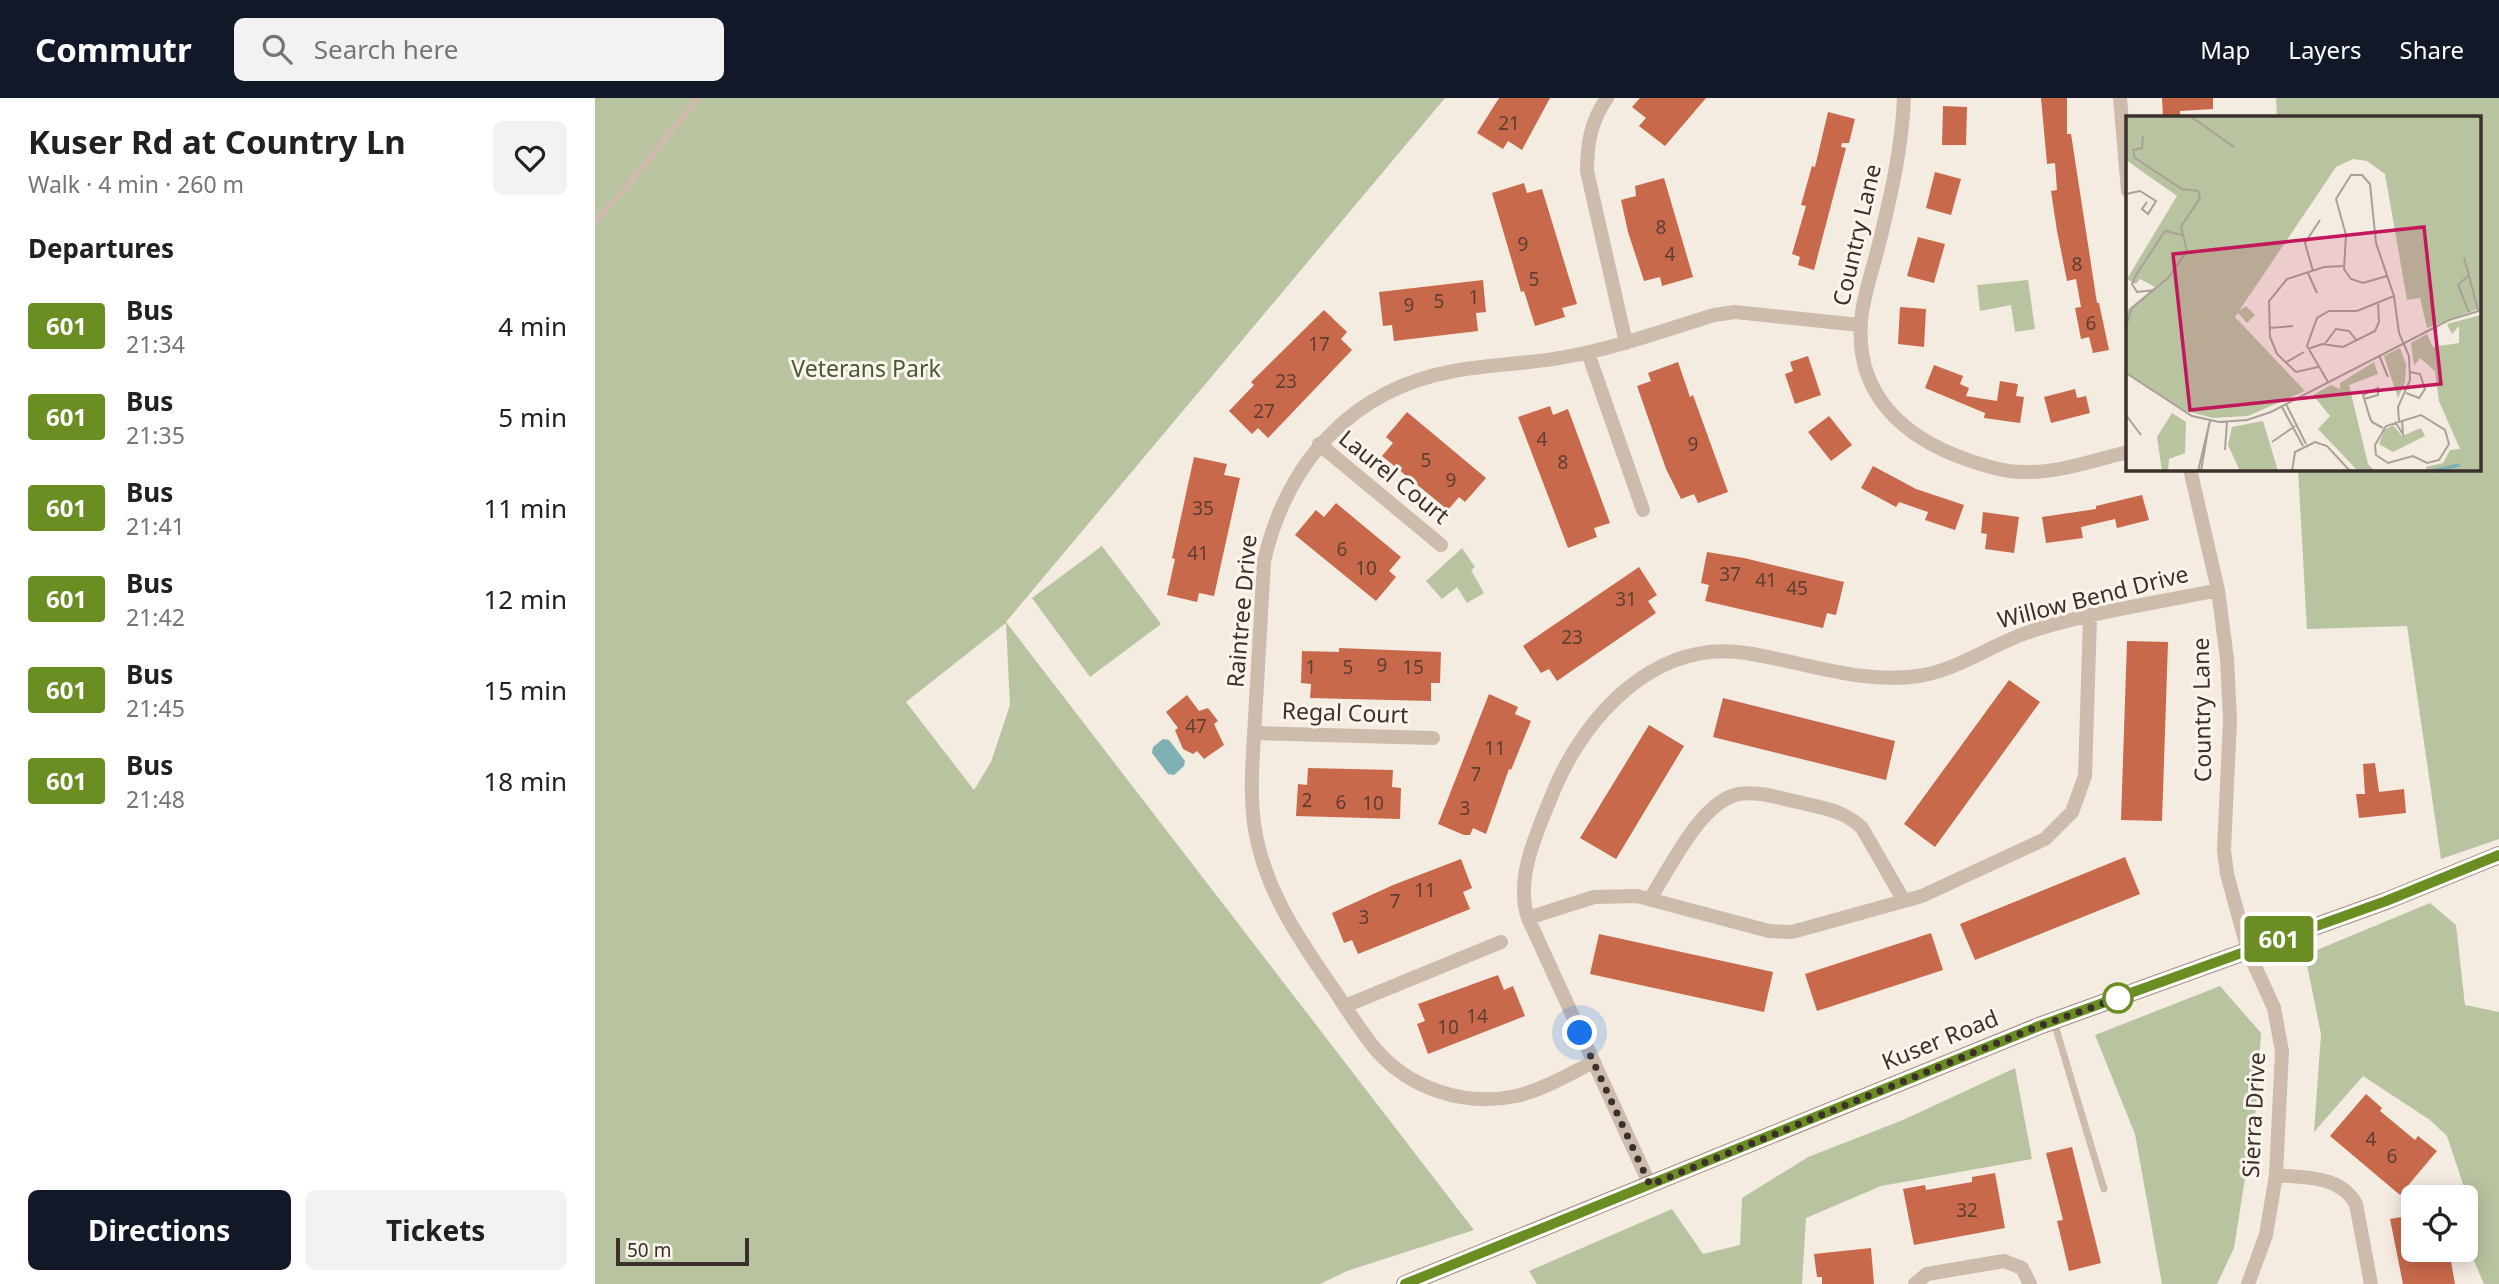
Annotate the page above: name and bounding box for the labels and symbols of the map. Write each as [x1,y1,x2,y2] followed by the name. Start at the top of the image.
[1498,110,1520,136] house number: 21
[2126,116,2481,471] inset map
[1824,161,1888,309] street label: Country Lane
[1656,214,1666,240] house number: 8
[1518,231,1528,257] house number: 9
[1665,241,1676,267] house number: 4
[2072,251,2082,277] house number: 8
[1529,266,1539,292] house number: 5
[1469,284,1479,310] house number: 1
[1434,288,1444,314] house number: 5
[1404,292,1414,318] house number: 9
[2086,310,2096,336] house number: 6
[1308,331,1330,357] house number: 17
[791,352,941,384] park label: Veterans Park
[1275,368,1297,394] house number: 23
[1253,398,1275,424] house number: 27
[1333,422,1457,531] street label: Laurel Court
[1537,426,1548,452] house number: 4
[1688,431,1698,457] house number: 9
[1421,447,1431,473] house number: 5
[1558,449,1568,475] house number: 8
[1446,467,1456,493] house number: 9
[1192,495,1214,521] house number: 35
[1218,533,1264,689] street label: Raintree Drive
[1337,536,1347,562] house number: 6
[1187,540,1209,566] house number: 41
[1355,555,1377,581] house number: 10
[1994,557,2192,635] street label: Willow Bend Drive
[1719,561,1741,587] house number: 37
[1755,567,1777,593] house number: 41
[1786,575,1808,601] house number: 45
[1615,586,1637,612] house number: 31
[1561,624,1583,650] house number: 23
[2184,637,2218,783] street label: Country Lane
[1377,652,1387,678] house number: 9
[1306,654,1316,680] house number: 1
[1343,654,1353,680] house number: 5
[1402,654,1424,680] house number: 15
[1281,694,1409,730] street label: Regal Court
[1185,713,1207,739] house number: 47
[1484,735,1506,761] house number: 11
[1471,761,1481,787] house number: 7
[1302,787,1312,813] house number: 2
[1336,789,1346,815] house number: 6
[1362,790,1384,816] house number: 10
[1460,795,1470,821] house number: 3
[1414,877,1436,903] house number: 11
[1390,888,1400,914] house number: 7
[1359,904,1369,930] house number: 3
[2239,916,2319,962] line badge: 601
[2103,983,2133,1013] unlabelled marker
[1877,1001,2003,1077] street label: Kuser Road
[1466,1003,1488,1029] house number: 14
[1437,1014,1459,1040] house number: 10
[1562,1015,1597,1050] your location
[2234,1051,2272,1179] street label: Sierra Drive
[2366,1126,2377,1152] house number: 4
[2387,1143,2397,1169] house number: 6
[1956,1197,1978,1223] house number: 32
[616,1235,749,1267] scale bar

